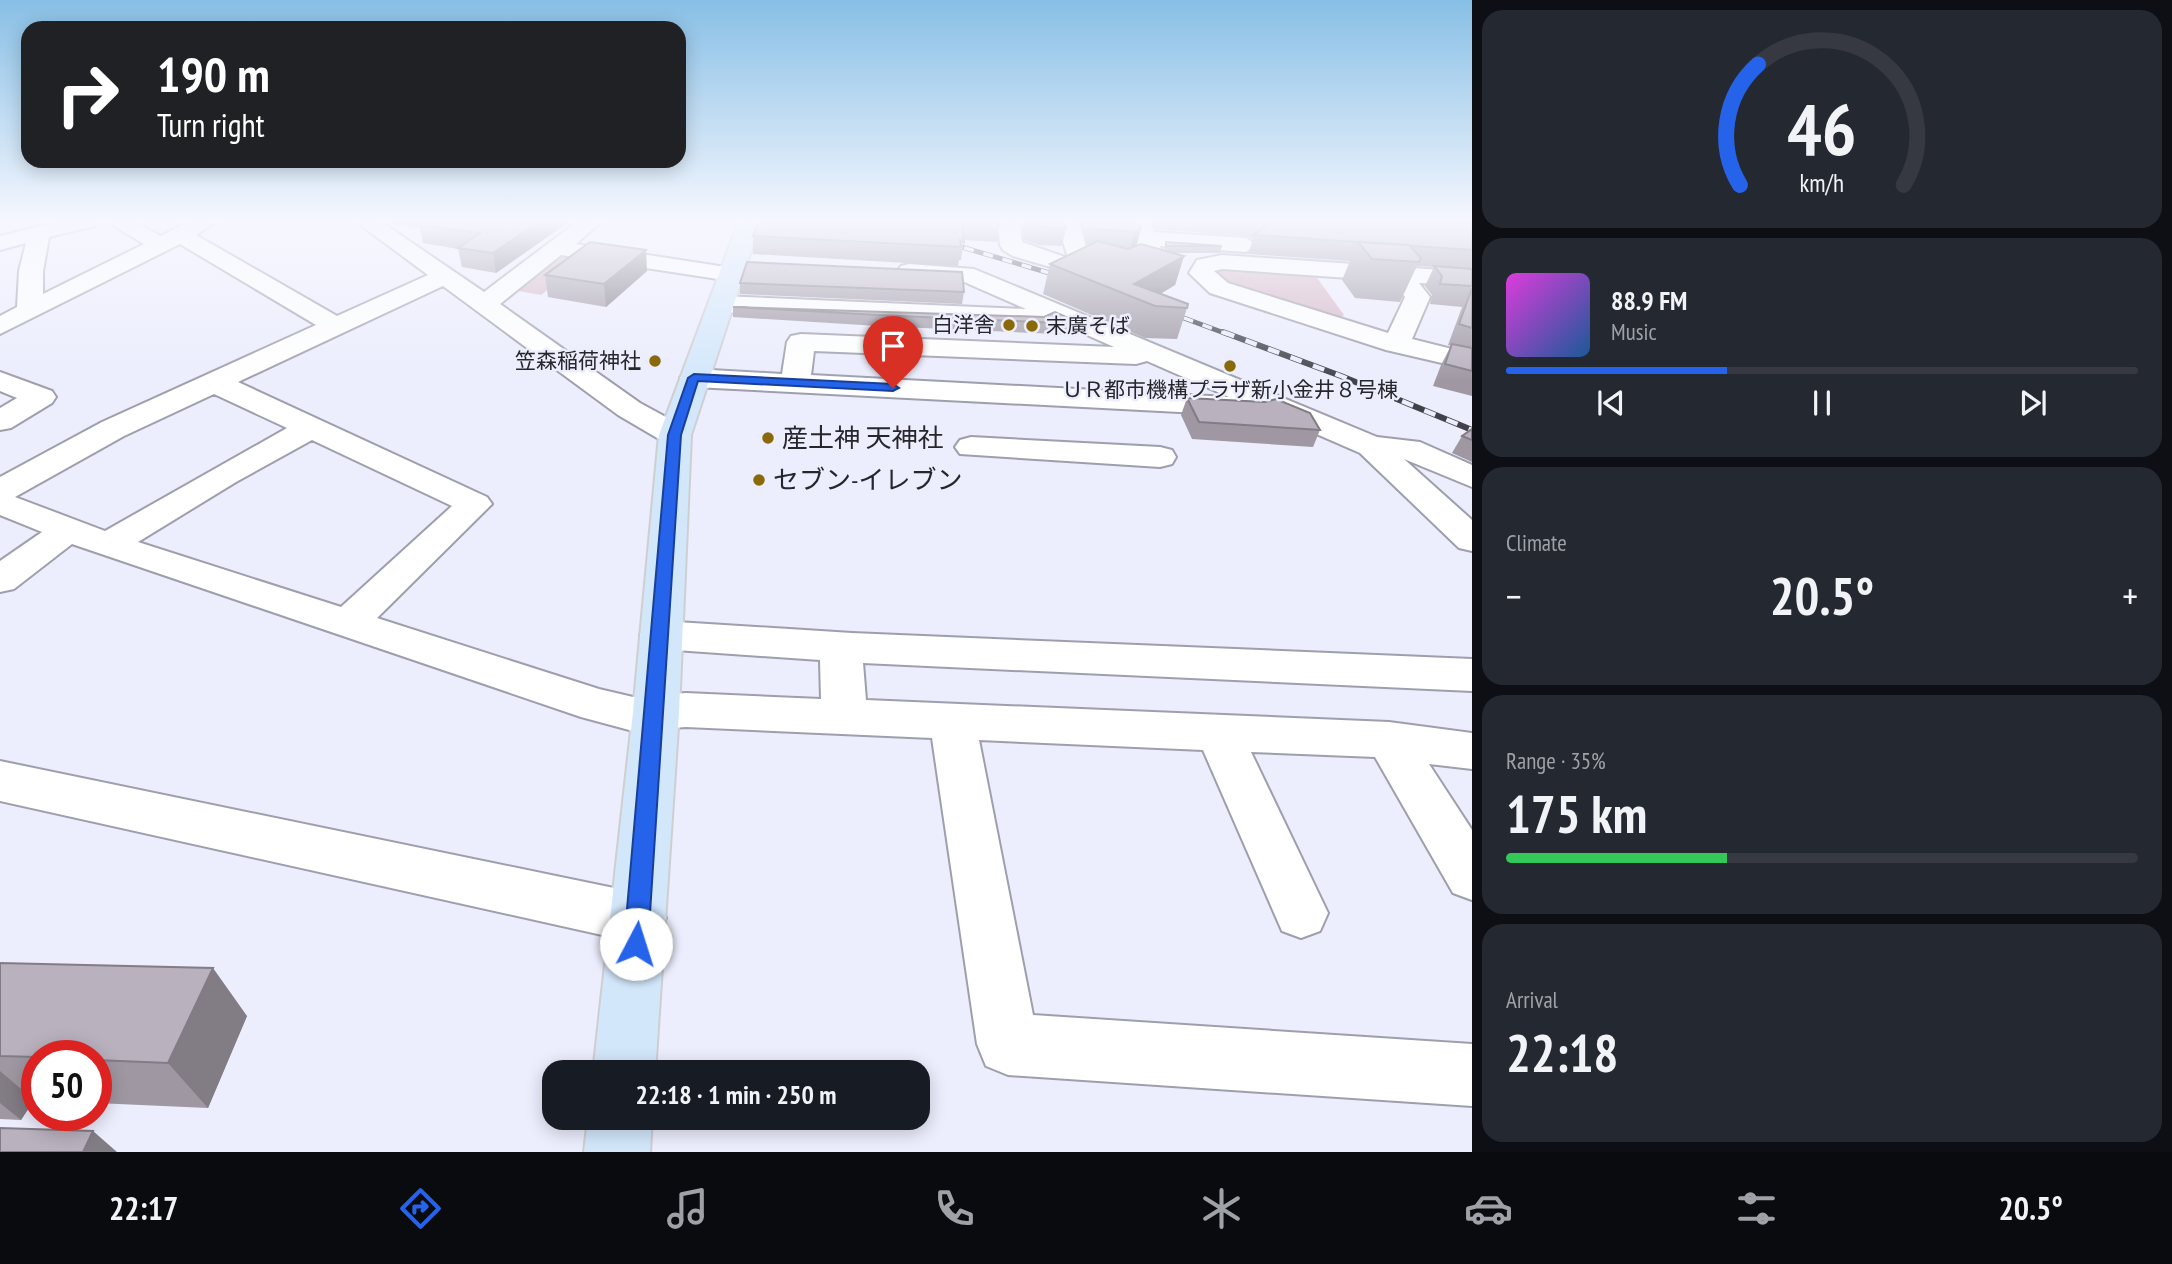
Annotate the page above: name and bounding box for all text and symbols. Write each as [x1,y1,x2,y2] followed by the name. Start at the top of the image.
[157,42,270,106] text: 190 m
[42,49,133,140] icon: right
[1787,82,1857,176] text: 46
[157,104,265,146] text: Turn right
[1800,167,1844,199] text: km/h
[1611,284,1687,317] text: 88.9 FM
[932,311,995,338] place label: 白洋舎
[1046,312,1130,339] place label: 末廣そば
[863,316,923,388] pin
[1001,317,1017,333] marker: 白洋舎
[1611,317,1657,346] text: Music
[1024,318,1040,334] marker: 末廣そば
[874,327,912,365] icon: arrive
[515,347,641,374] place label: 笠森稲荷神社
[647,353,663,369] marker: 笠森稲荷神社
[1222,358,1238,374] marker: ＵＲ都市機構プラザ新小金井８号棟
[1062,376,1398,403] place label: ＵＲ都市機構プラザ新小金井８号棟
[1592,384,1630,422] icon: previous
[1803,384,1841,422] icon: pause
[2014,384,2052,422] icon: next
[782,421,944,454] place label: 産土神 天神社
[760,430,776,446] marker: 産土神 天神社
[773,463,963,496] place label: セブン-イレブン
[751,472,767,488] marker: セブン-イレブン
[1506,528,1567,557] text: Climate
[1770,562,1874,629] text: 20.5°
[1506,571,1522,620] text: −
[2122,571,2138,620] text: +
[1506,746,1606,775] text: Range · 35%
[1506,780,1647,847] text: 175 km
[599,907,673,981] position arrow
[1506,985,1558,1014] text: Arrival
[1506,1019,1618,1086] text: 22:18
[21,1040,112,1131] speed limit sign: 50
[636,1078,836,1111] text: 22:18 · 1 min · 250 m
[396,1184,445,1233] icon: directions
[663,1184,712,1233] icon: music
[930,1184,979,1233] icon: phone
[1197,1184,1246,1233] icon: climate
[1464,1184,1513,1233] icon: car
[1732,1184,1781,1233] icon: filters
[109,1187,178,1229] text: 22:17
[1999,1187,2063,1229] text: 20.5°

